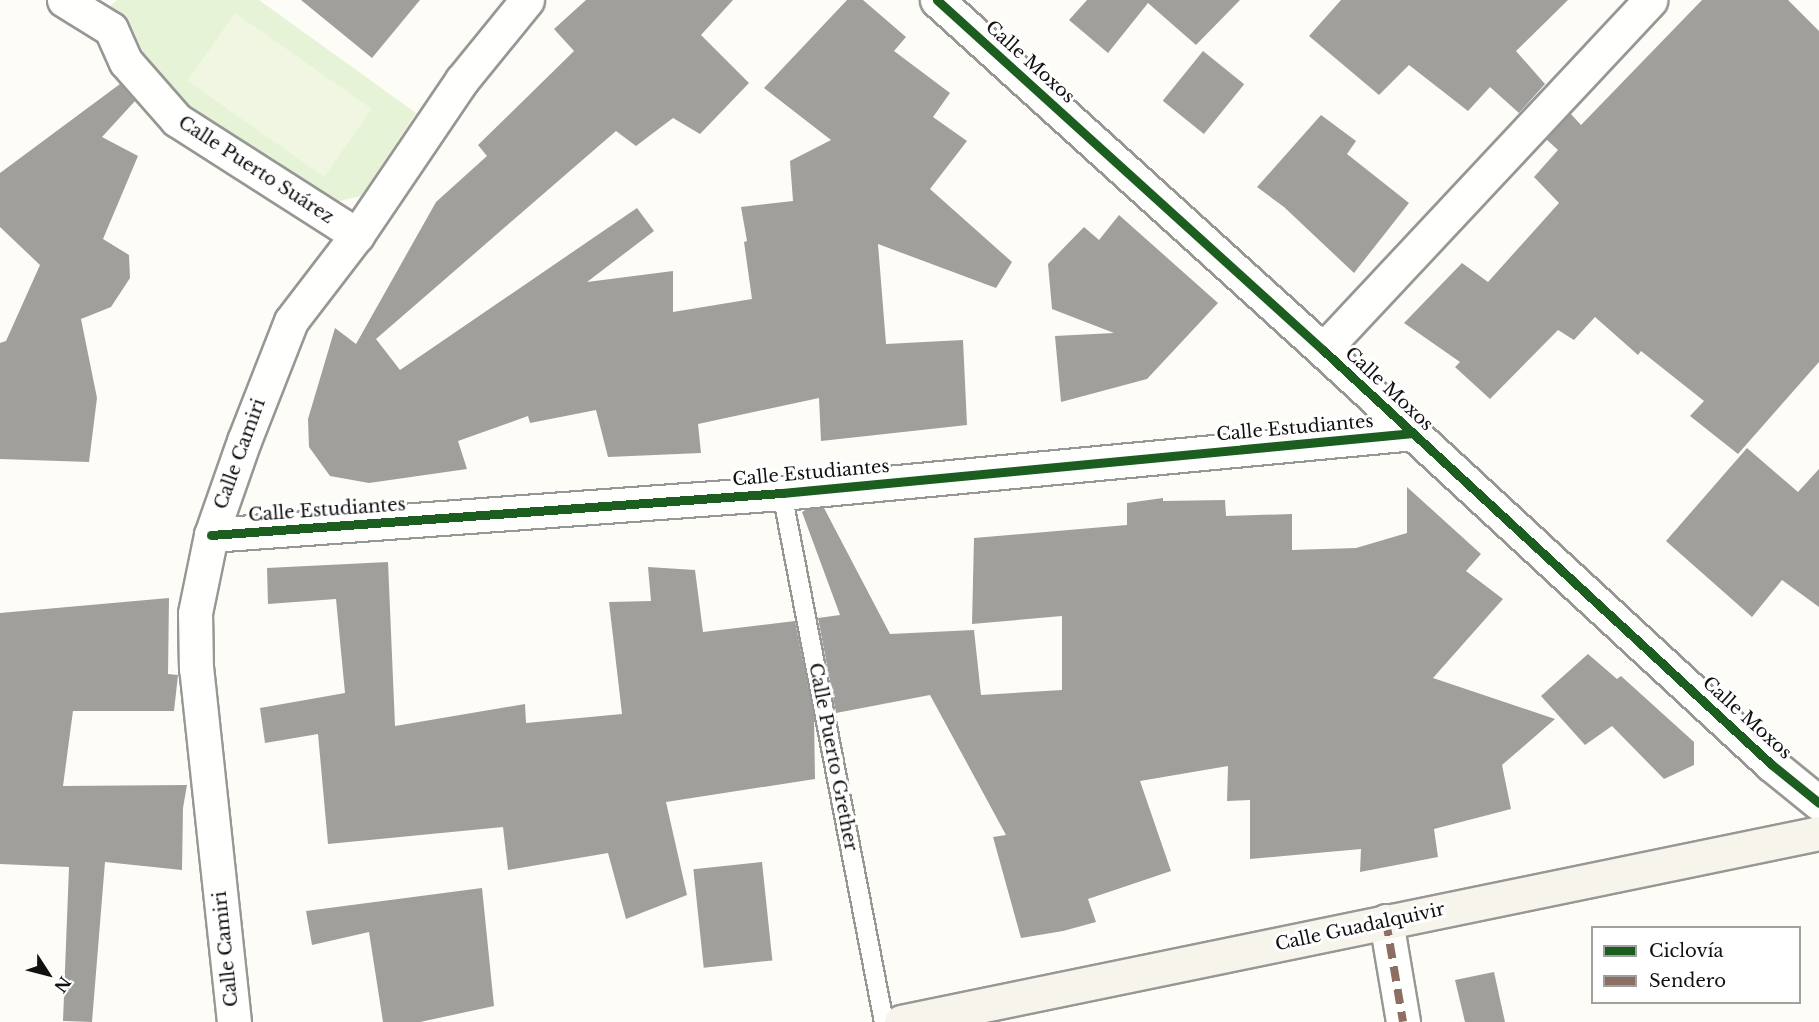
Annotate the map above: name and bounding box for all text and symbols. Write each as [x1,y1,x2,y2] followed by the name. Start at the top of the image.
[981,16,1079,108] street label: Calle Moxos
[174,112,338,228] street label: Calle Puerto Suárez
[1340,343,1438,435] street label: Calle Moxos
[210,396,270,512] street label: Calle Camiri
[1216,410,1374,446] street label: Calle Estudiantes
[732,455,890,491] street label: Calle Estudiantes
[248,494,406,526] street label: Calle Estudiantes
[804,661,862,853] street label: Calle Puerto Grether
[1698,672,1796,764] street label: Calle Moxos
[209,890,243,1008] street label: Calle Camiri
[1273,898,1447,956] street label: Calle Guadalquivir
[1591,926,1801,1004] legend
[1649,940,1724,962] text: Ciclovía
[18,944,78,1004] north arrow
[1649,970,1726,992] text: Sendero
[50,973,75,997] text: N

